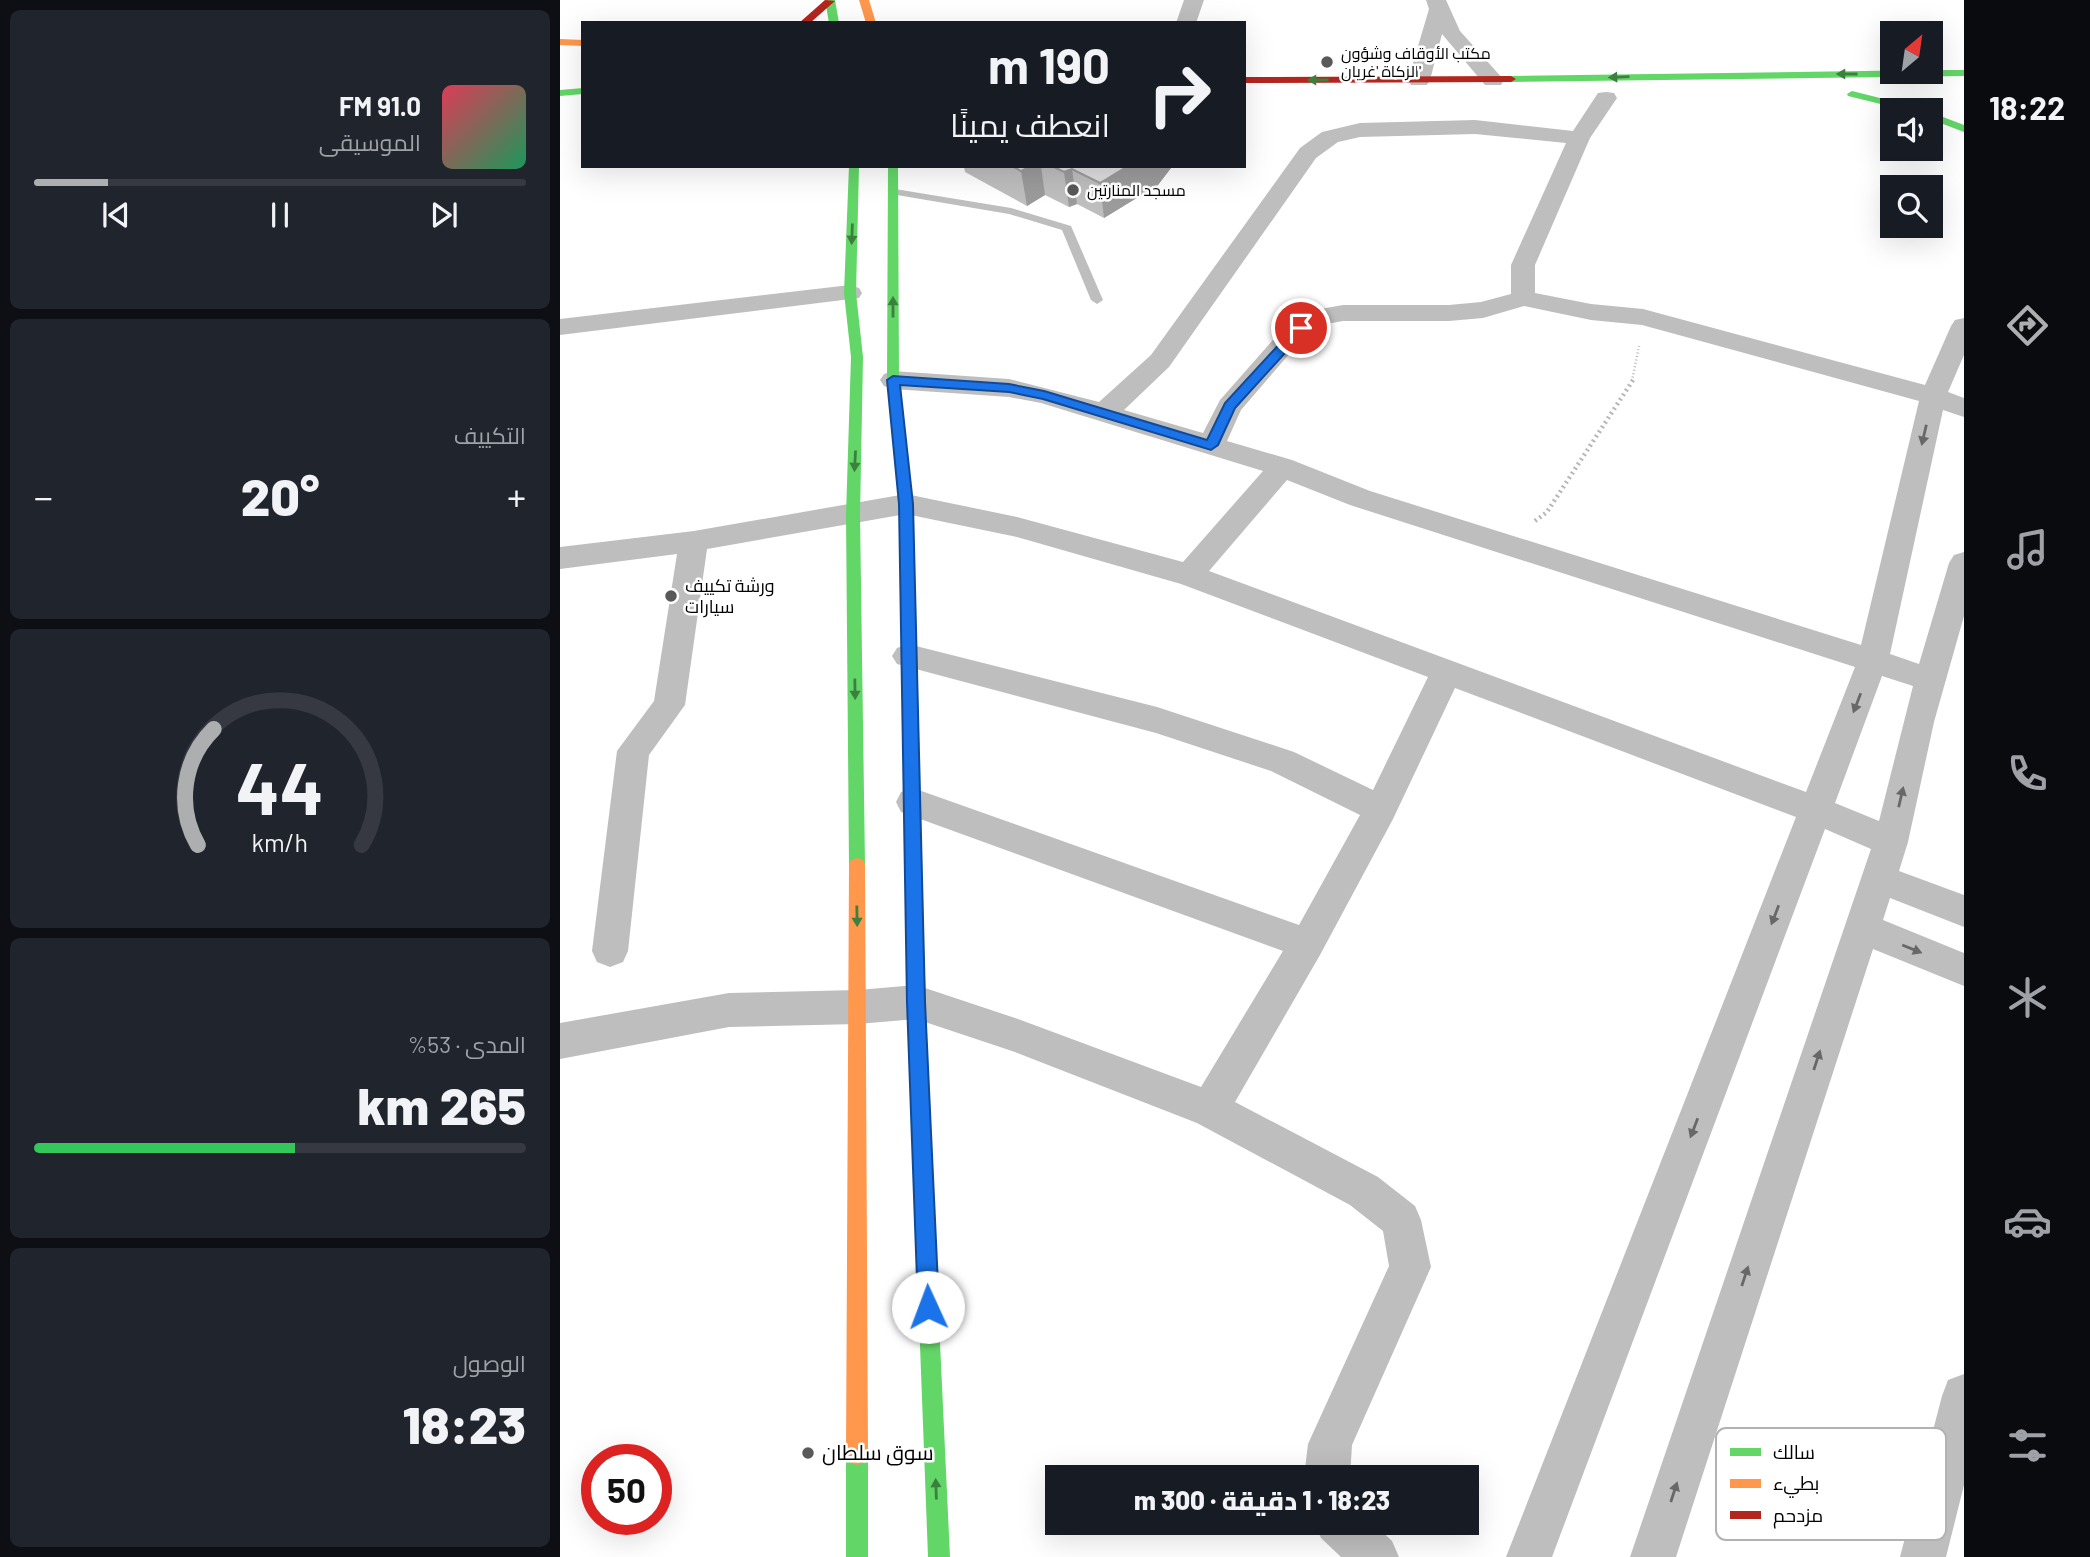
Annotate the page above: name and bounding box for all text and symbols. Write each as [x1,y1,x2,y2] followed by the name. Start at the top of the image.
[1880,21,1942,84] north arrow
[1880,21,1943,238] map controls
[988,35,1110,94] text: 190 m
[1341,43,1491,82] place label: مكتب الأوقاف وشؤون الزكاة 'غريان'
[1134,49,1225,140] icon: right
[1319,54,1335,70] marker: مكتب الأوقاف وشؤون الزكاة 'غريان'
[1836,68,1858,80] one-way arrow
[1608,72,1630,83] one-way arrow
[1307,74,1329,86] one-way arrow
[1989,88,2065,126] text: 18:22
[339,90,421,121] text: 91.0 FM
[1880,98,1943,161] button: sound
[950,105,1110,143] text: انعطف يمينًا
[319,128,421,156] text: الموسيقى
[1880,175,1943,238] button: search
[1087,180,1186,201] place label: مسجد المنارتين
[1065,182,1081,198] marker: مسجد المنارتين
[97,196,135,234] icon: previous
[261,196,299,234] icon: pause
[425,196,463,234] icon: next
[846,224,858,246] one-way arrow
[887,296,899,318] one-way arrow
[1271,298,1331,358] pin
[2003,301,2052,350] icon: directions
[1282,309,1320,347] icon: arrive
[454,421,526,449] text: التكييف
[1918,424,1929,446] one-way arrow
[850,451,861,473] one-way arrow
[241,464,319,526] text: 20°
[34,473,53,519] text: −
[507,473,526,519] text: +
[2003,525,2052,574] icon: music
[685,574,775,618] place label: ورشة تكييف سيارات
[663,588,679,604] marker: ورشة تكييف سيارات
[849,678,861,700] one-way arrow
[1851,693,1862,714] one-way arrow
[236,742,324,830] text: 44
[2003,749,2052,798] icon: phone
[1896,786,1907,808] one-way arrow
[252,826,308,856] text: km/h
[1770,905,1781,926] one-way arrow
[851,906,863,928] one-way arrow
[1902,944,1923,955] one-way arrow
[2003,973,2052,1022] icon: climate
[408,1030,526,1058] text: المدى · 53%
[1812,1050,1823,1071] one-way arrow
[357,1073,526,1135] text: 265 km
[1688,1117,1699,1138] one-way arrow
[2003,1197,2052,1246] icon: car
[1741,1266,1751,1287] one-way arrow
[891,1270,965,1344] position arrow
[453,1349,526,1377] text: الوصول
[402,1392,526,1454] text: 18:23
[2003,1421,2052,1470] icon: filters
[1716,1428,1946,1540] legend
[822,1439,934,1466] place label: سوق سلطان
[1773,1440,1815,1463] text: سالك
[581,1444,672,1535] speed limit sign: 50
[800,1445,816,1461] marker: سوق سلطان
[1773,1471,1819,1498] text: بطيء
[930,1478,941,1500] one-way arrow
[1669,1482,1680,1503] one-way arrow
[1134,1484,1390,1515] text: 18:23 · 1 دقيقة · 300 m
[1773,1503,1823,1529] text: مزدحم

